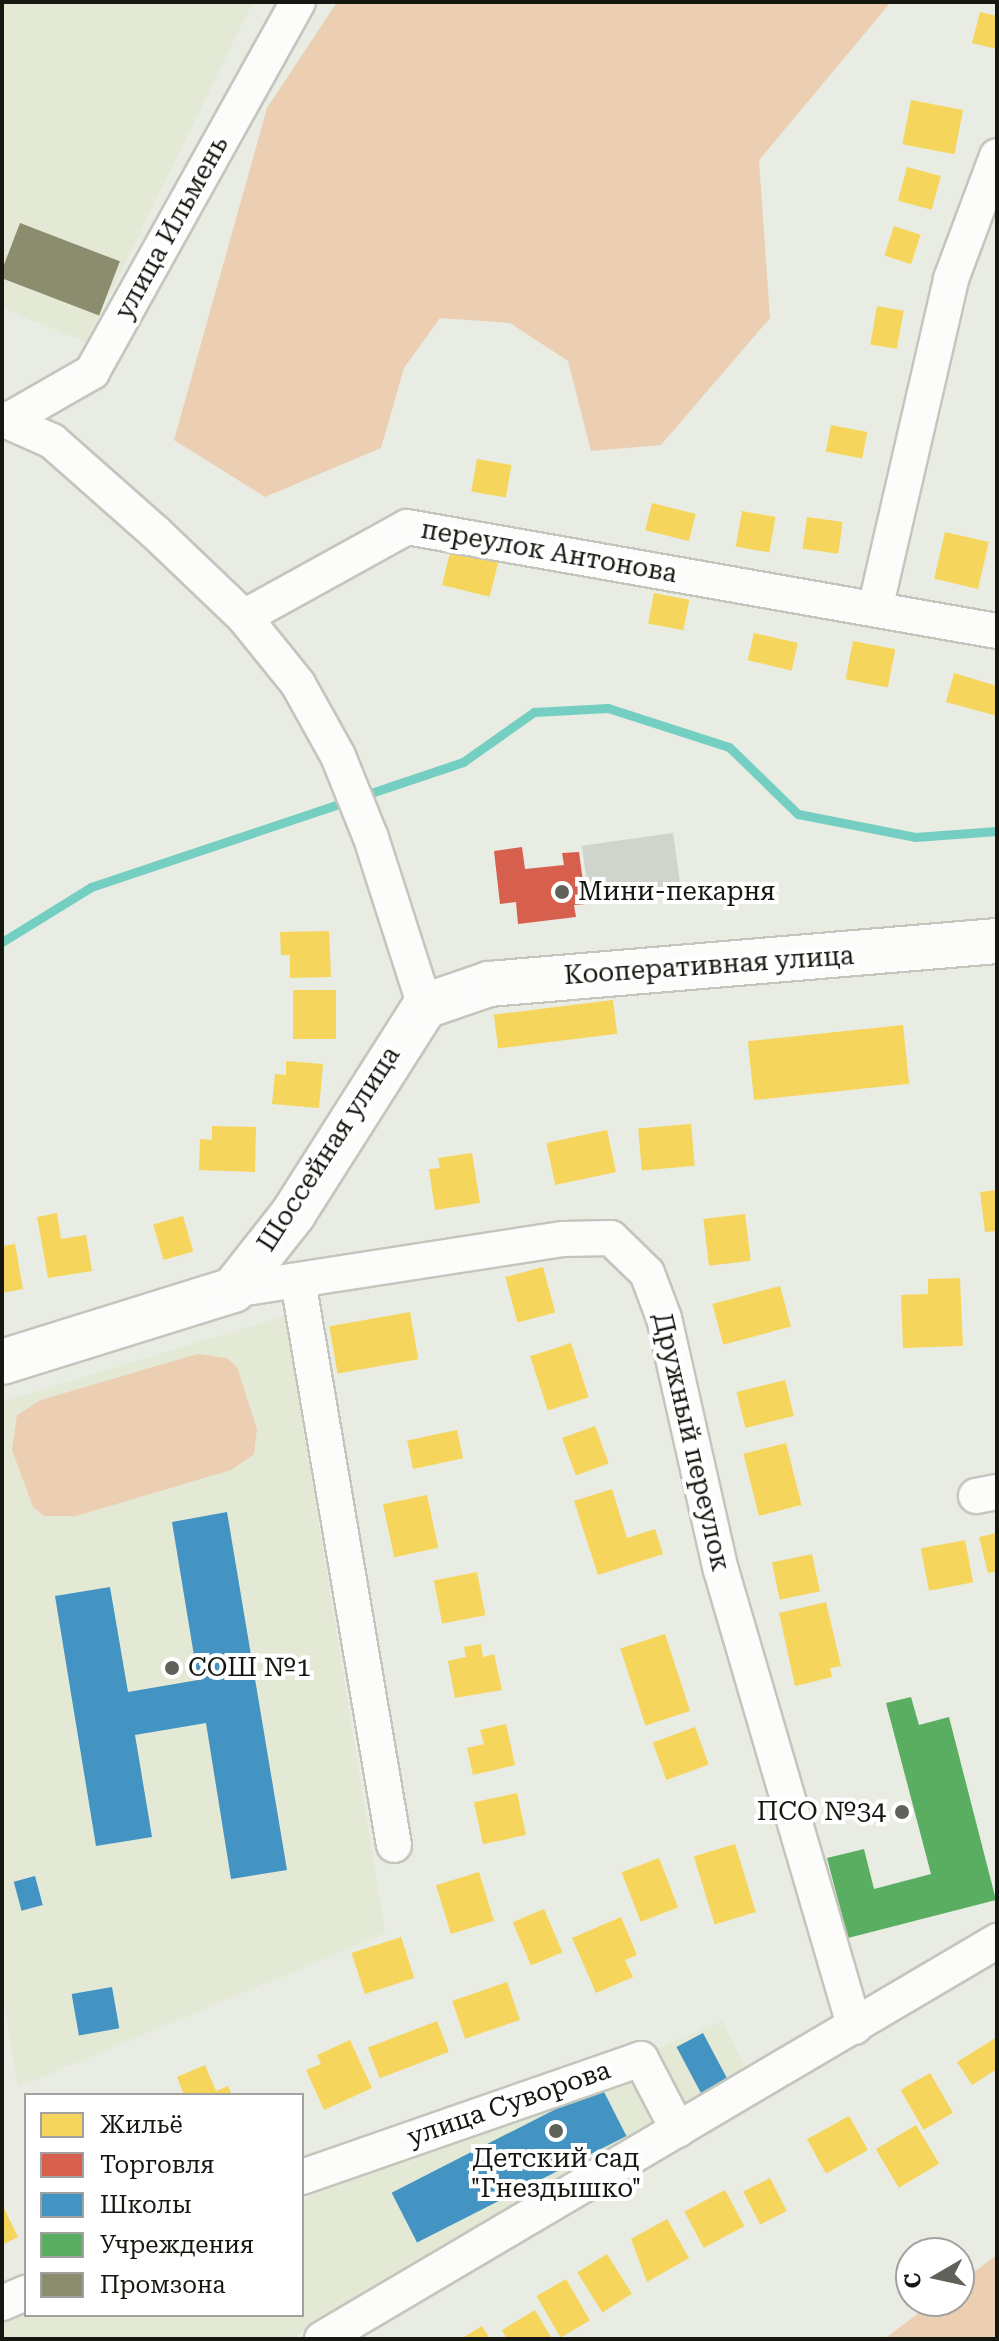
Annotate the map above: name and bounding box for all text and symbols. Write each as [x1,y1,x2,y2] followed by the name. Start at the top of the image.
[109,131,235,325] street label: улица Ильмень
[419,514,679,590] street label: переулок Антонова
[578,876,775,908] place label: Мини-пекарня
[553,883,571,901] marker: Мини-пекарня
[563,940,855,992] street label: Кооперативная улица
[251,1041,407,1257] street label: Шоссейная улица
[646,1310,736,1574] street label: Дружный переулок
[188,1652,311,1684] place label: СОШ №1
[163,1659,181,1677] marker: СОШ №1
[757,1796,886,1828] place label: ПСО №34
[893,1803,911,1821] marker: ПСО №34
[403,2055,615,2153] street label: улица Суворова
[24,2093,304,2317] legend
[100,2111,183,2139] text: Жильё
[547,2122,565,2140] marker: Детский сад "Гнездышко"
[471,2143,641,2204] place label: Детский сад "Гнездышко"
[100,2151,214,2179] text: Торговля
[100,2191,192,2219] text: Школы
[100,2231,254,2259] text: Учреждения
[895,2237,975,2317] north arrow
[100,2271,226,2299] text: Промзона
[899,2271,926,2290] text: С

